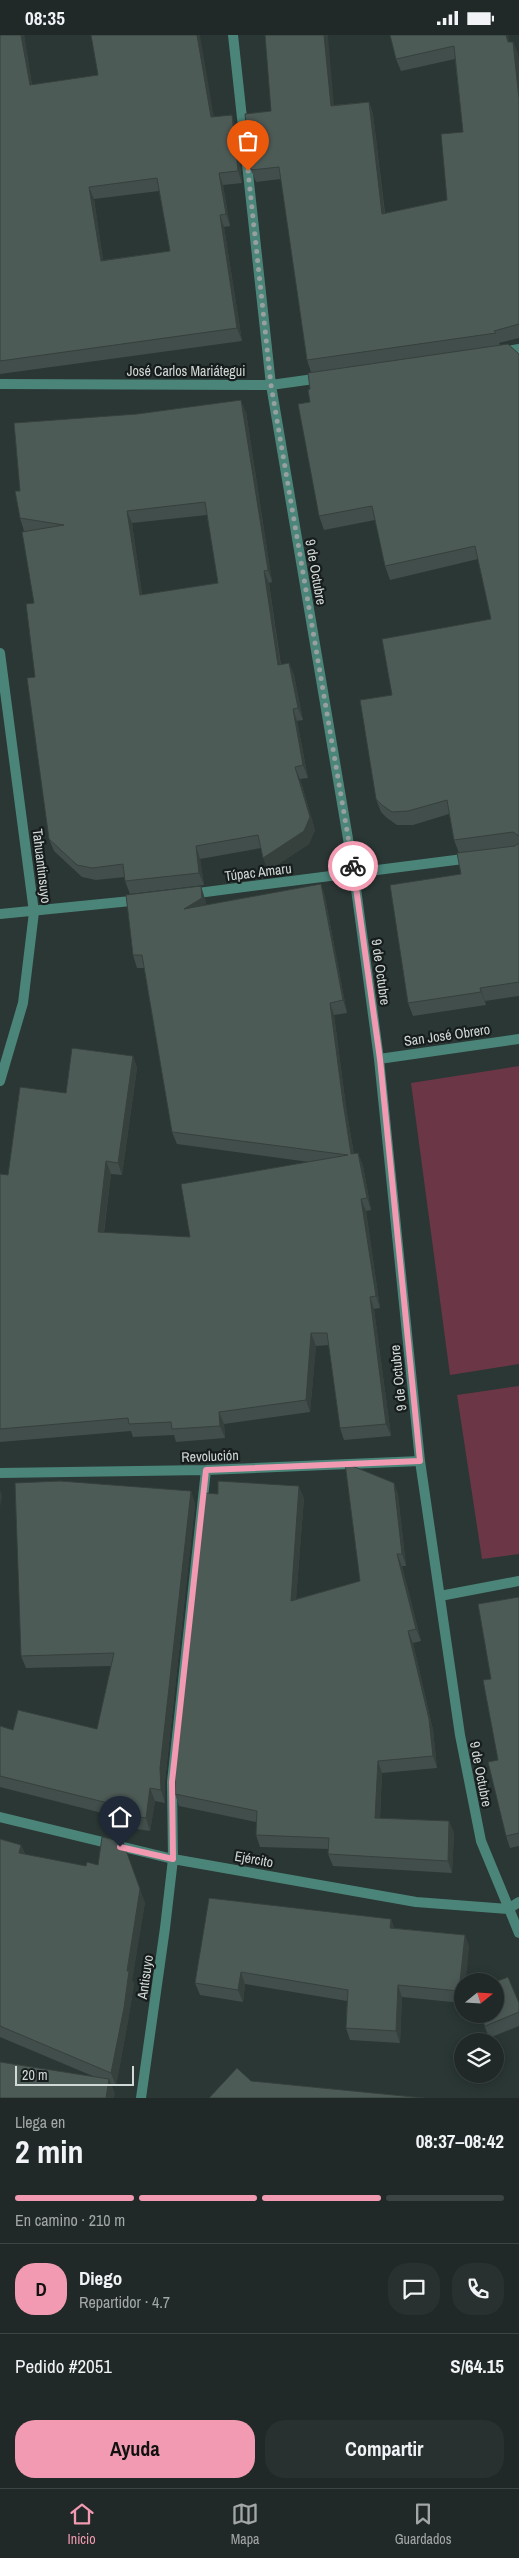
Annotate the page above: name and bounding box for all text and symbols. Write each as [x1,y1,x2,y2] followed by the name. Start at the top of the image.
[25,5,65,31] text: 08:35
[227,120,269,171] pin
[234,127,262,155] icon: bag
[127,362,245,380] street label: José Carlos Mariátegui
[301,538,331,606] street label: 9 de Octubre
[29,828,55,904] street label: Tahuantinsuyo
[328,841,378,891] courier
[339,852,367,880] icon: bike
[223,859,293,885] street label: Túpac Amaru
[367,938,395,1006] street label: 9 de Octubre
[403,1020,491,1050] street label: San José Obrero
[386,1344,410,1412] street label: 9 de Octubre
[181,1446,239,1466] street label: Revolución
[466,1740,496,1808] street label: 9 de Octubre
[99,1796,141,1847] pin
[106,1803,134,1831] icon: home
[233,1847,275,1871] street label: Ejército
[133,1954,157,2001] street label: Antisuyo
[454,1973,504,2023] north arrow
[454,1973,504,2083] map controls
[454,2033,504,2083] button: layers
[15,2063,134,2086] scale bar
[22,2066,48,2084] text: 20 m
[15,2111,65,2133] text: Llega en
[416,2128,504,2154] text: 08:37–08:42
[15,2130,84,2173] text: 2 min
[15,2209,125,2231] text: En camino · 210 m
[388,2263,440,2315] button: chat
[452,2263,504,2315] button: phone
[79,2265,122,2291] text: Diego
[35,2276,47,2302] text: D
[79,2291,170,2313] text: Repartidor · 4.7
[15,2353,112,2379] text: Pedido #2051
[450,2353,504,2379] text: S/64.15
[15,2420,255,2478] button: Ayuda
[265,2420,504,2478] button: Compartir
[68,2500,96,2548] tab: Inicio
[231,2500,260,2548] tab: Mapa
[395,2500,451,2548] tab: Guardados

